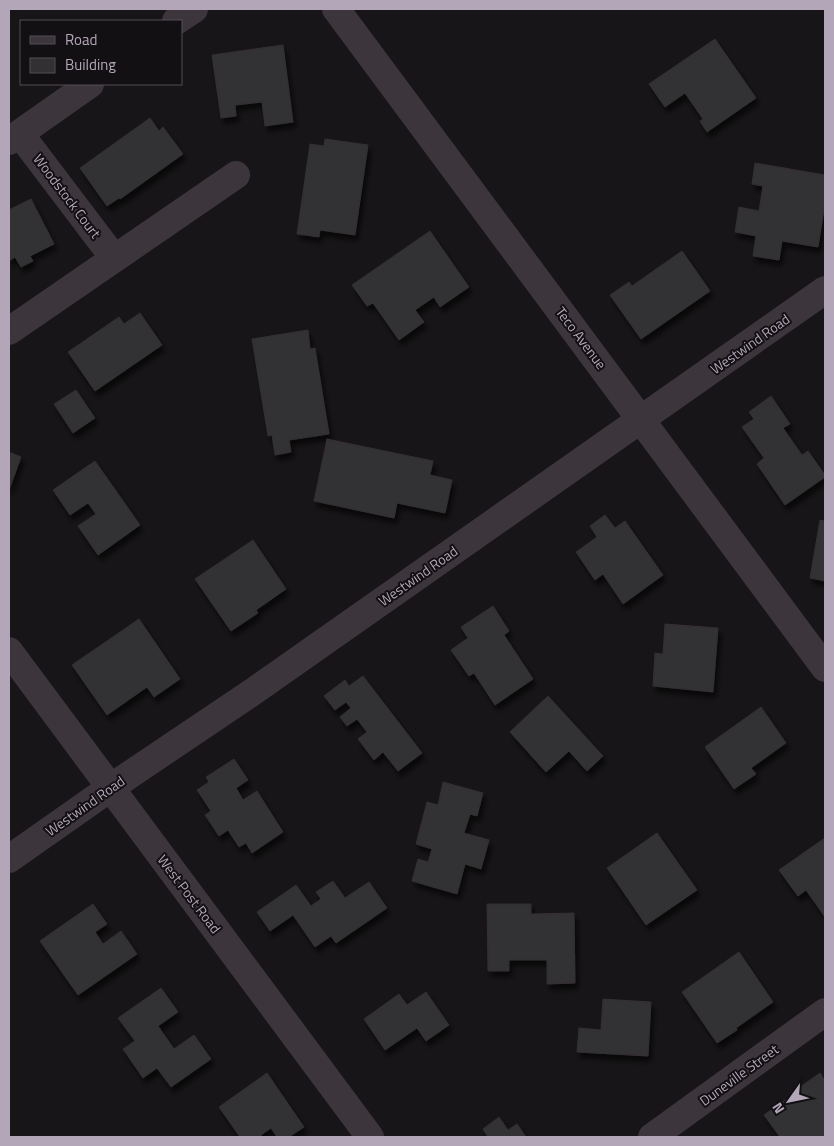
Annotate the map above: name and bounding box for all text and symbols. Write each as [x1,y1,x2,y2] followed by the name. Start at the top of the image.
[20,20,182,85] legend
[65,28,97,51] text: Road
[65,53,116,76] text: Building
[29,149,106,242] street label: Woodstock Court
[551,302,612,373] street label: Teco Avenue
[706,308,794,379] street label: Westwind Road
[374,540,462,611] street label: Westwind Road
[41,770,129,841] street label: Westwind Road
[153,850,226,938] street label: West Post Road
[695,1039,783,1111] street label: Duneville Street
[764,1076,814,1126] north arrow
[766,1099,789,1118] text: N

